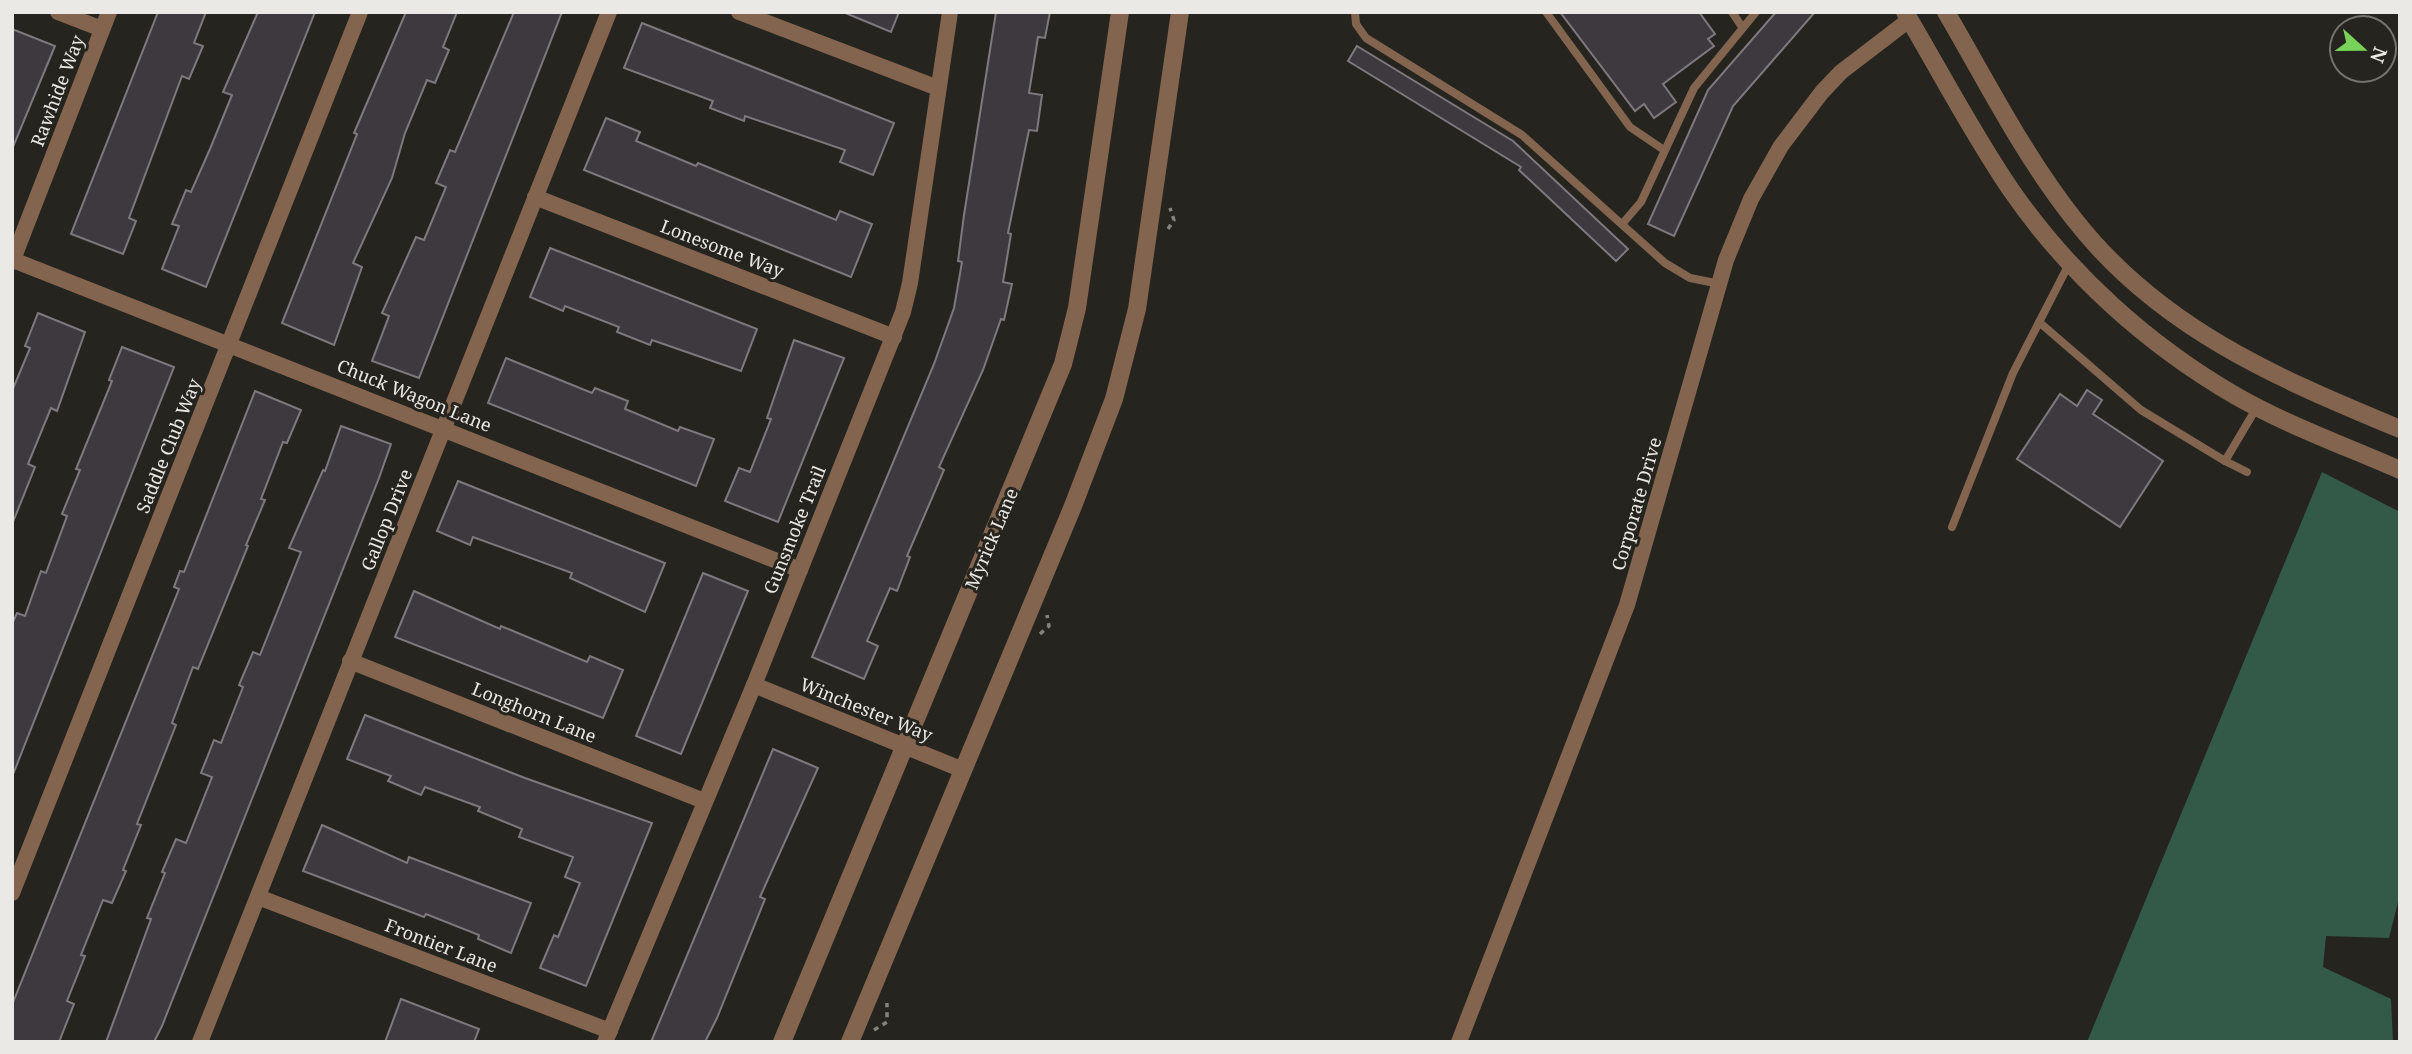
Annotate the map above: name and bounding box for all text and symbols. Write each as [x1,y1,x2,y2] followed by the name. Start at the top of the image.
[2328,14,2398,84] north arrow
[25,31,90,150] street label: Rawhide Way
[2364,43,2394,67] text: N
[657,214,788,283] street label: Lonesome Way
[334,353,495,437] street label: Chuck Wagon Lane
[130,374,206,517] street label: Saddle Club Way
[1606,434,1667,573] street label: Corporate Drive
[757,461,831,597] street label: Gunsmoke Trail
[355,465,417,574] street label: Gallop Drive
[959,484,1023,593] street label: Myrick Lane
[797,672,937,747] street label: Winchester Way
[469,676,600,748] street label: Longhorn Lane
[382,913,501,978] street label: Frontier Lane

